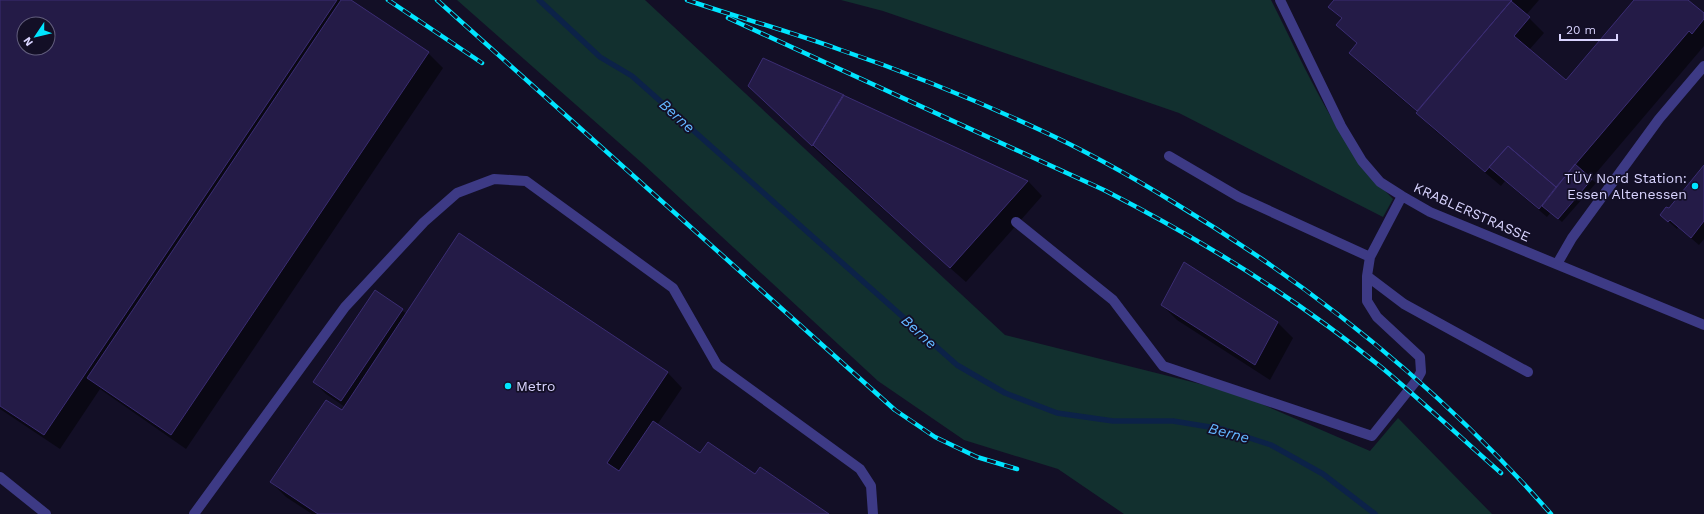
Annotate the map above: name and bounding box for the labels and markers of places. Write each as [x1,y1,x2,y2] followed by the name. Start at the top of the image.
[1564,170,1687,202] place label: TÜV Nord Station: Essen Altenessen
[1690,181,1700,191] marker: TÜV Nord Station: Essen Altenessen
[516,378,555,394] place label: Metro
[503,381,513,391] marker: Metro

